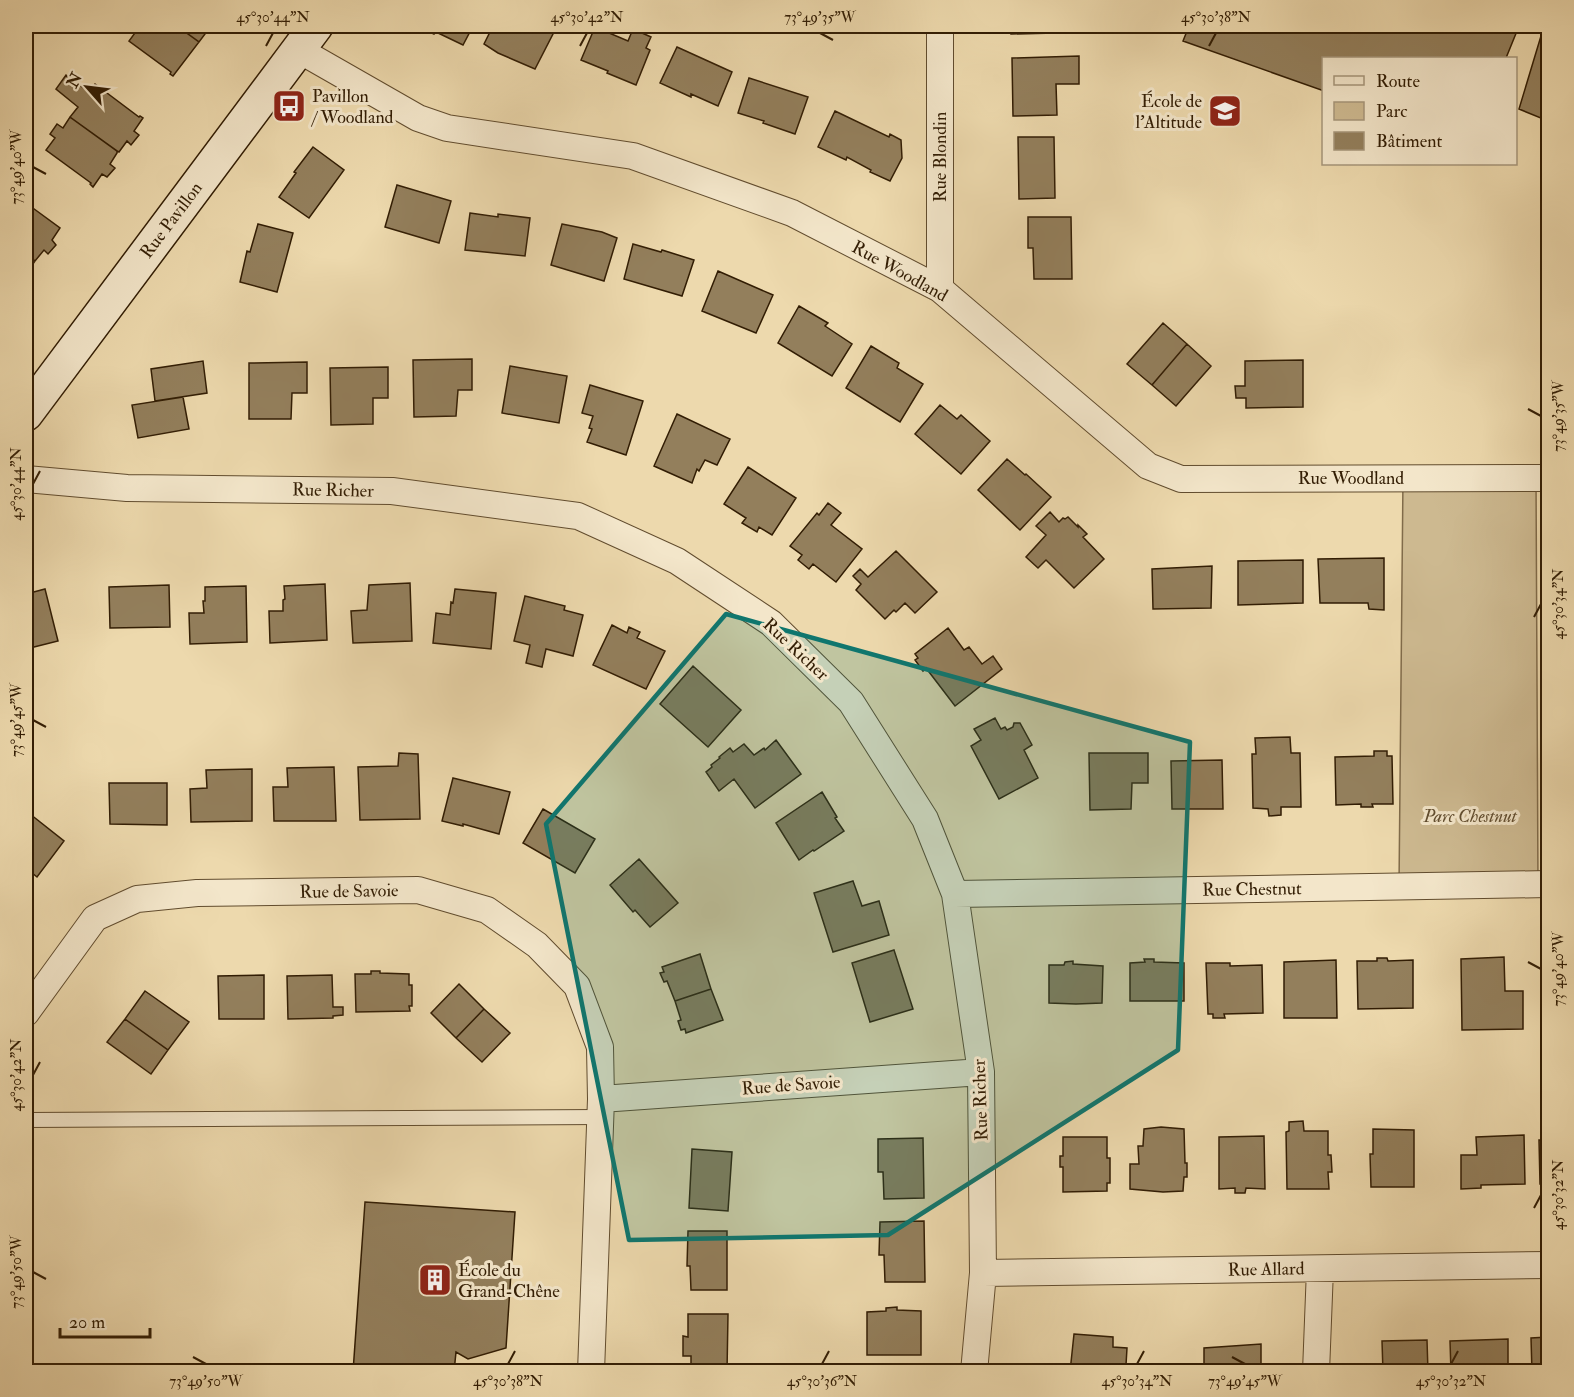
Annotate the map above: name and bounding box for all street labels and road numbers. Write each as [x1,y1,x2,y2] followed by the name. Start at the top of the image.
[929,112,952,202] street label: Rue Blondin
[135,177,208,263] street label: Rue Pavillon
[848,236,952,307] street label: Rue Woodland
[1298,467,1404,490] street label: Rue Woodland
[292,478,374,503] street label: Rue Richer
[758,613,834,686] street label: Rue Richer
[1202,877,1302,902] street label: Rue Chestnut
[299,879,399,904] street label: Rue de Savoie
[968,1058,993,1141] street label: Rue Richer
[741,1071,842,1100] street label: Rue de Savoie
[1227,1257,1305,1282] street label: Rue Allard

